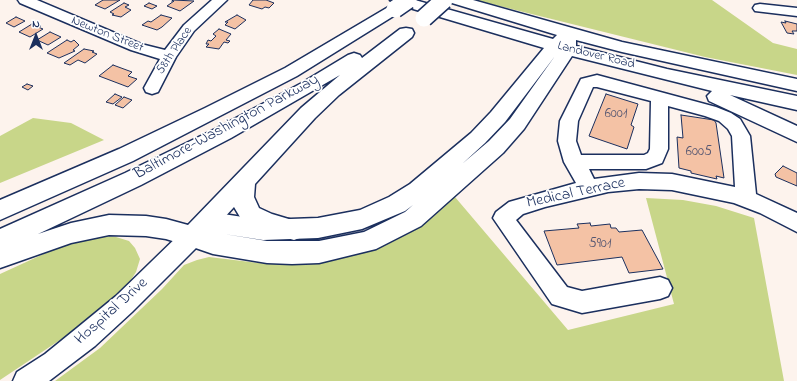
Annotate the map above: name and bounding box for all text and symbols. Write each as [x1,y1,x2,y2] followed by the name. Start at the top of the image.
[69,13,145,57] street label: Newton Street
[16,16,56,56] north arrow
[32,16,40,32] text: N
[154,24,196,78] street label: 58th Place
[556,39,636,73] street label: Landover Road
[131,71,323,185] street label: Baltimore-Washington Parkway
[605,107,627,123] house number: 6001
[686,145,712,161] house number: 6005
[525,174,627,214] street label: Medical Terrace
[589,237,611,253] house number: 5901
[72,274,152,350] street label: Hospital Drive

